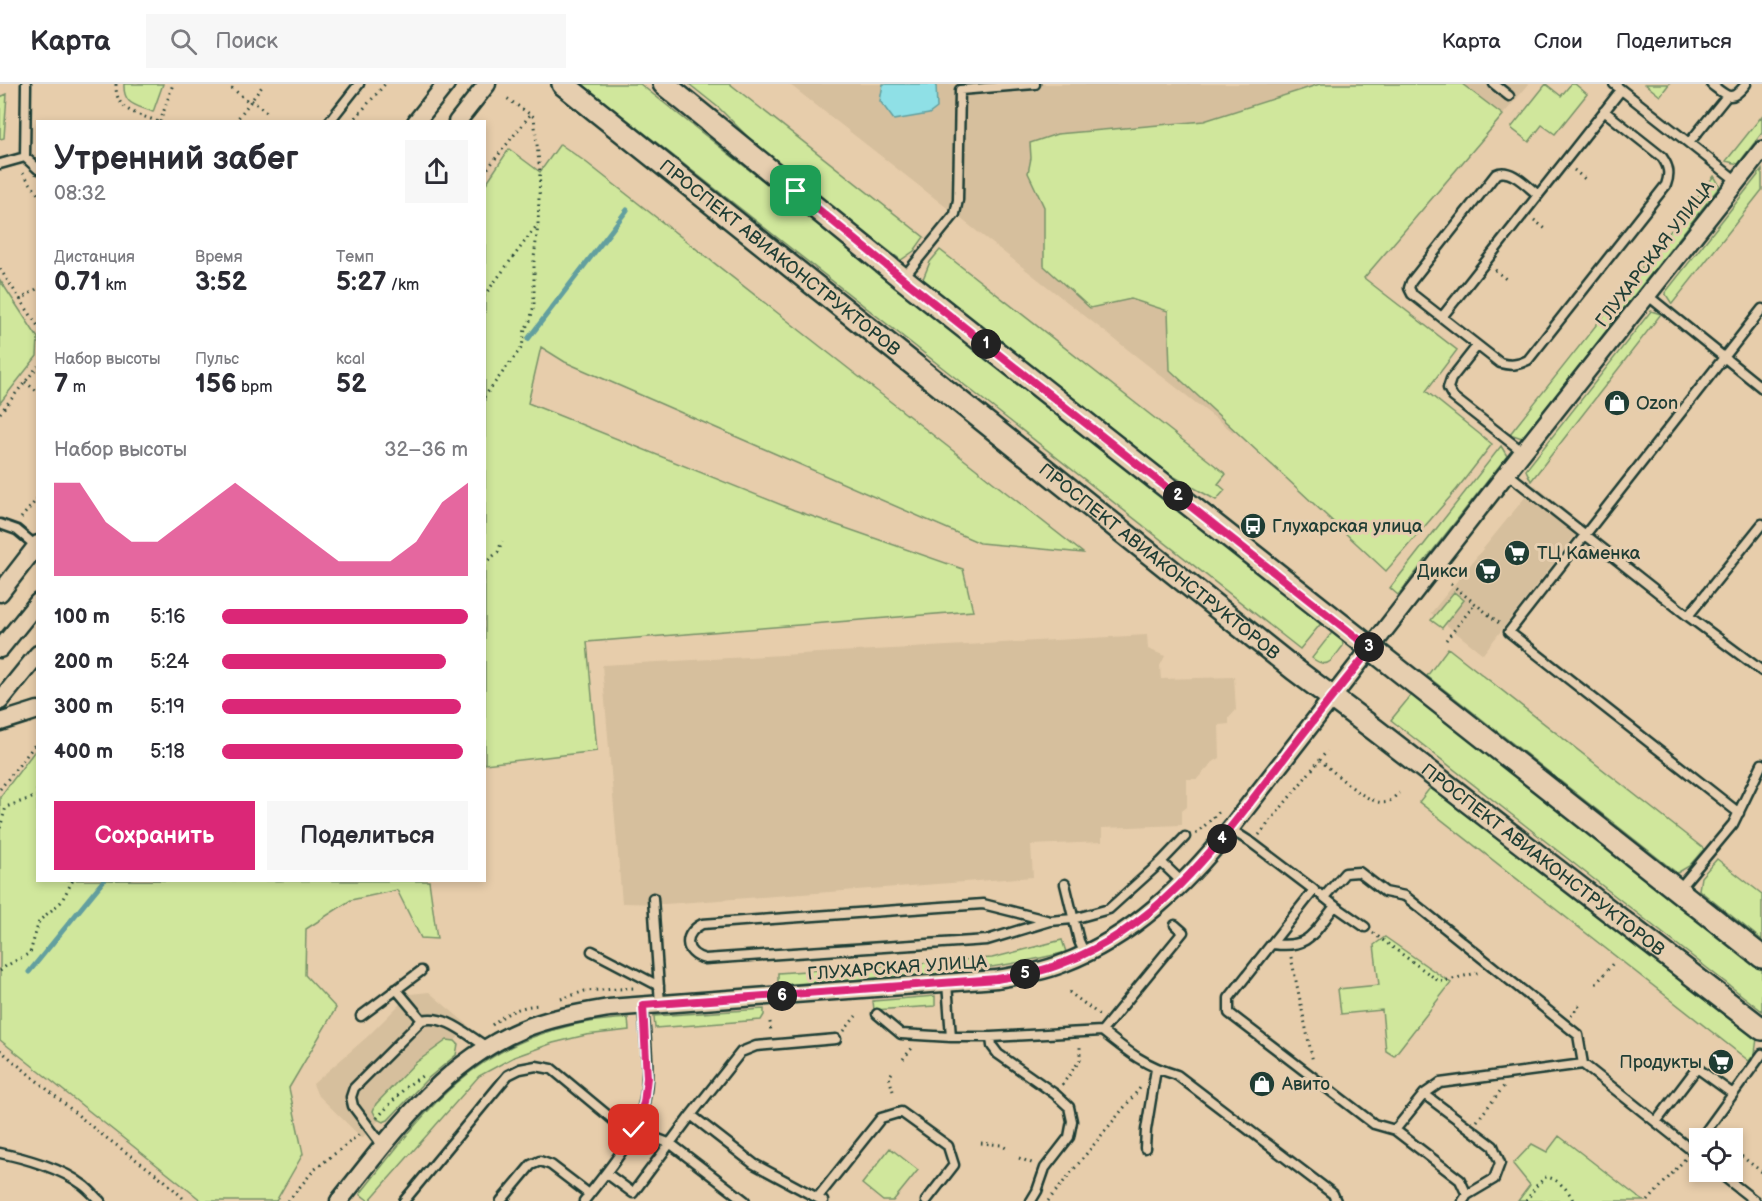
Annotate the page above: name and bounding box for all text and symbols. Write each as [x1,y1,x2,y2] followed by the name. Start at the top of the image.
[146,14,566,68] search box
[30,25,110,58] text: Карта
[167,25,200,58] icon: search
[215,28,278,55] text: Поиск
[1442,29,1501,54] text: Карта
[1534,29,1583,54] text: Слои
[1616,29,1732,54] text: Поделиться
[54,139,299,179] text: Утренний забег
[405,140,468,203] button: share
[656,155,905,360] street label: ПРОСПЕКТ АВИАКОНСТРУКТОРОВ
[770,165,821,216] pin
[779,174,812,207] icon: arrive
[1591,177,1719,331] street label: ГЛУХАРСКАЯ УЛИЦА
[54,182,106,206] text: 08:32
[54,248,135,267] text: Дистанция
[195,248,243,267] text: Время
[336,248,374,267] text: Темп
[54,267,101,298] text: 0.71
[195,267,247,298] text: 3:52
[336,267,387,298] text: 5:27
[101,276,127,295] text: km
[387,276,419,295] text: /km
[971,329,1001,359] pin: 1
[983,334,989,353] text: 1
[54,350,161,369] text: Набор высоты
[195,350,239,369] text: Пульс
[336,350,365,369] text: kcal
[54,369,68,400] text: 7
[195,369,237,400] text: 156
[336,369,367,400] text: 52
[68,378,86,397] text: m
[237,378,273,397] text: bpm
[1602,388,1632,418] shop icon: Ozon
[1636,393,1678,414] place label: Ozon
[54,438,187,462] text: Набор высоты
[384,438,468,462] text: 32–36 m
[1035,459,1284,664] street label: ПРОСПЕКТ АВИАКОНСТРУКТОРОВ
[1163,481,1193,511] pin: 2
[1173,486,1183,505] text: 2
[1238,511,1268,541] bus stop icon: Глухарская улица
[1272,516,1423,537] place label: Глухарская улица
[1502,538,1532,568] supermarket icon: ТЦ Каменка
[1537,543,1641,564] place label: ТЦ Каменка
[1473,556,1503,586] supermarket icon: Дикси
[1417,561,1468,582] place label: Дикси
[54,605,110,629] text: 100 m
[150,605,185,629] text: 5:16
[1354,632,1384,662] pin: 3
[1364,637,1374,656] text: 3
[54,650,113,674] text: 200 m
[150,650,189,674] text: 5:24
[54,695,113,719] text: 300 m
[150,695,185,719] text: 5:19
[54,740,113,764] text: 400 m
[150,740,185,764] text: 5:18
[1417,759,1669,960] street label: ПРОСПЕКТ АВИАКОНСТРУКТОРОВ
[54,801,255,870] button: Сохранить
[267,801,468,870] button: Поделиться
[1207,824,1237,854] pin: 4
[1217,829,1227,848] text: 4
[807,951,987,985] street label: ГЛУХАРСКАЯ УЛИЦА
[1010,959,1040,989] pin: 5
[1020,964,1030,983] text: 5
[767,981,797,1011] pin: 6
[777,986,787,1005] text: 6
[1706,1047,1736,1077] supermarket icon: Продукты
[1619,1052,1702,1073] place label: Продукты
[1247,1069,1277,1099] shop icon: Авито
[1281,1074,1330,1095] place label: Авито
[608,1104,659,1155] pin
[617,1113,650,1146] icon: check
[1689,1128,1743,1182] map controls
[1689,1128,1743,1182] button: locate

